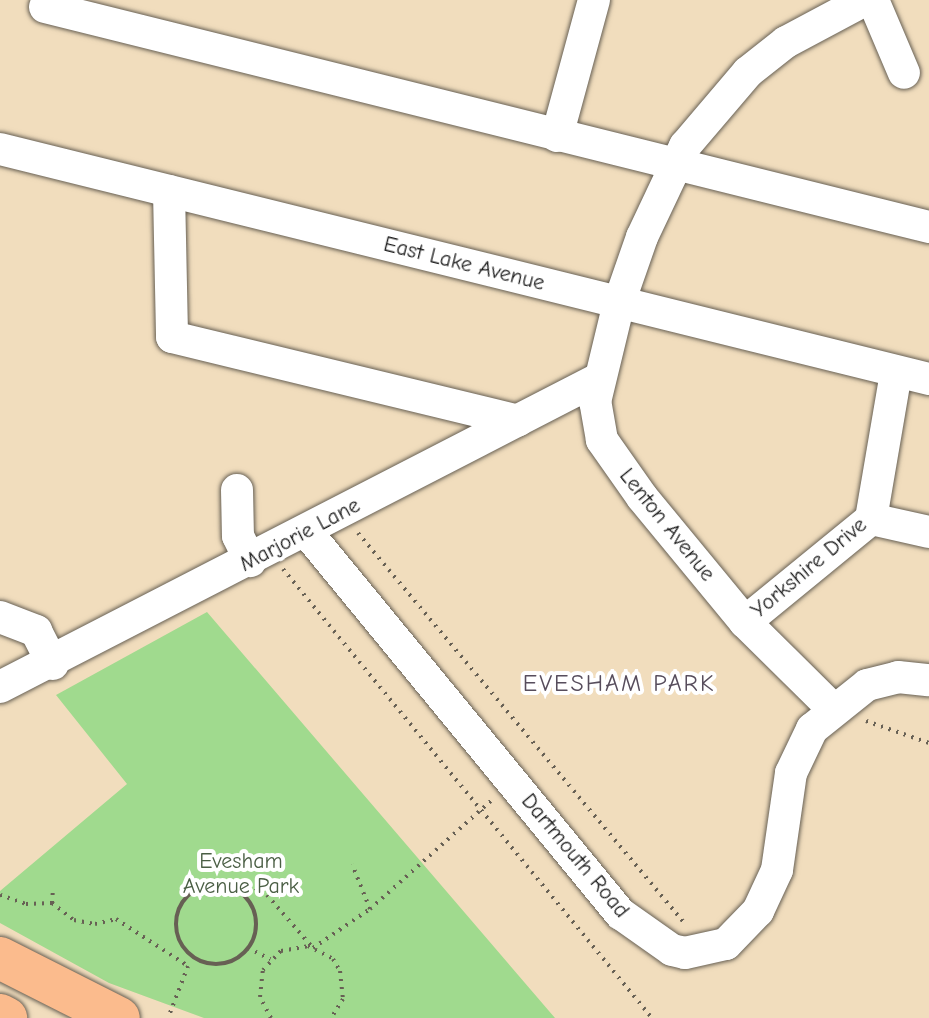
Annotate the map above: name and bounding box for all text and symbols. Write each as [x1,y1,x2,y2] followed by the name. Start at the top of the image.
[381,231,547,297] street label: East Lake Avenue
[613,463,721,587] street label: Lenton Avenue
[235,492,365,578] street label: Marjorie Lane
[746,512,872,624] street label: Yorkshire Drive
[523,670,715,698] district label: EVESHAM PARK
[515,788,635,924] street label: Dartmouth Road
[183,848,299,900] park label: Evesham Avenue Park

